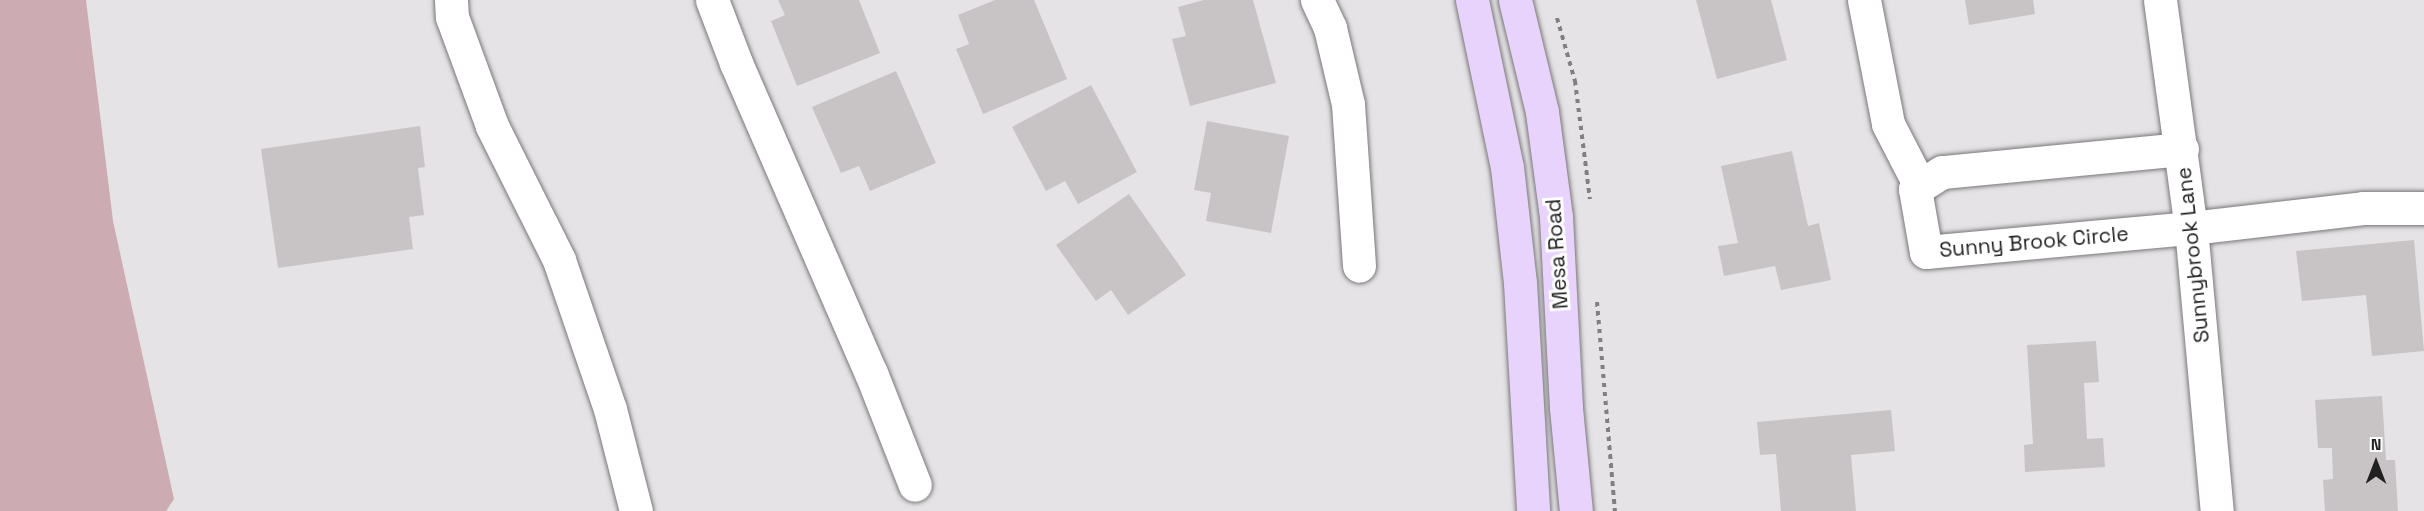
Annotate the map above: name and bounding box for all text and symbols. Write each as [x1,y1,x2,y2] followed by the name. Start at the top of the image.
[2171,166,2215,344] street label: Sunnybrook Lane
[1541,198,1573,310] street label: Mesa Road
[1938,221,2130,263] street label: Sunny Brook Circle
[2346,433,2406,493] north arrow
[2371,434,2381,455] text: N

